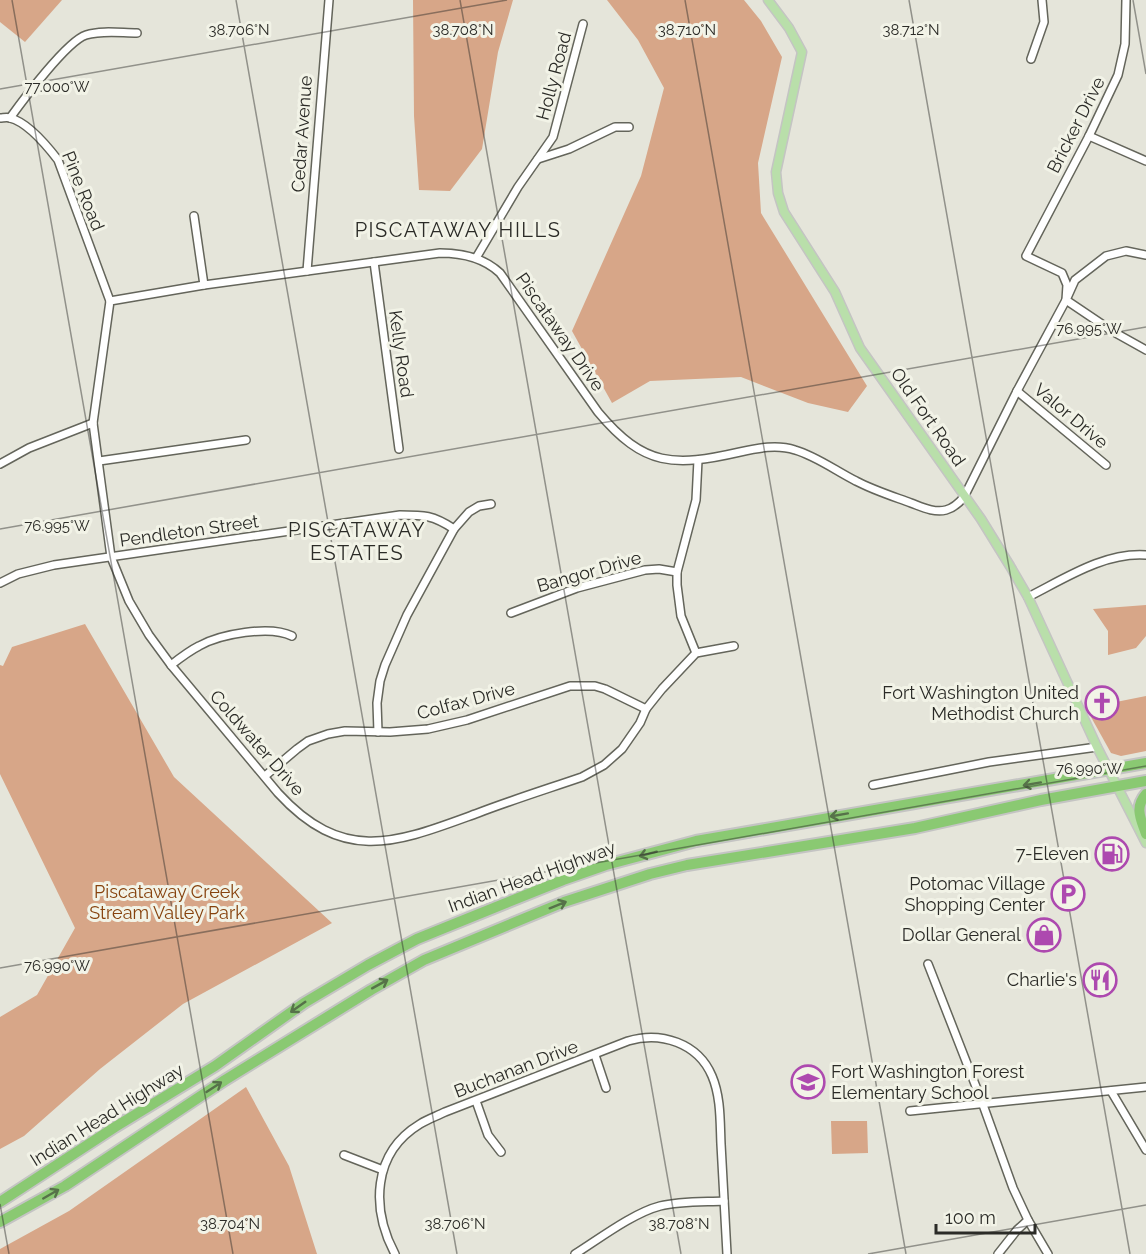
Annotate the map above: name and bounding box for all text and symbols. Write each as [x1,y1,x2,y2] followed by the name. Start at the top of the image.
[208,21,270,39] text: 38.706°N
[433,21,493,39] text: 38.708°N
[658,21,716,39] text: 38.710°N
[882,21,940,39] text: 38.712°N
[532,30,575,122] street label: Holly Road
[1042,73,1109,176] street label: Bricker Drive
[287,74,316,193] street label: Cedar Avenue
[25,78,90,96] text: 77.000°W
[58,148,109,234] street label: Pine Road
[355,218,561,242] district label: PISCATAWAY HILLS
[512,268,609,395] street label: Piscataway Drive
[385,309,418,399] street label: Kelly Road
[1056,320,1122,338] text: 76.995°W
[887,364,970,470] street label: Old Fort Road
[1030,379,1113,453] street label: Valor Drive
[118,510,260,551] street label: Pendleton Street
[24,517,90,535] text: 76.995°W
[288,518,426,565] district label: PISCATAWAY ESTATES
[534,546,644,596] street label: Bangor Drive
[415,677,517,724] street label: Colfax Drive
[882,682,1079,724] place label: Fort Washington United Methodist Church
[1084,685,1120,721] church icon: Fort Washington United Methodist Church
[206,686,309,800] street label: Coldwater Drive
[1056,760,1122,778] text: 76.990°W
[1022,779,1042,790] one-way arrow
[830,810,850,821] one-way arrow
[445,836,619,917] street label: Indian Head Highway
[1094,836,1130,872] fuel station icon: 7-Eleven
[1016,843,1089,864] place label: 7-Eleven
[639,848,658,860] one-way arrow
[904,873,1046,915] place label: Potomac Village Shopping Center
[1050,876,1086,912] parking icon: Potomac Village Shopping Center
[89,881,245,923] park label: Piscataway Creek Stream Valley Park
[548,898,566,909] one-way arrow
[1026,917,1062,953] shop icon: Dollar General
[902,924,1021,945] place label: Dollar General
[24,957,90,975] text: 76.990°W
[1082,962,1118,998] restaurant icon: Charlie's
[1007,969,1077,990] place label: Charlie's
[371,978,388,990] one-way arrow
[290,1001,307,1013] one-way arrow
[451,1035,581,1102] street label: Buchanan Drive
[26,1059,187,1170] street label: Indian Head Highway
[831,1061,1024,1103] place label: Fort Washington Forest Elementary School
[790,1064,826,1100] school or university icon: Fort Washington Forest Elementary School
[205,1081,222,1093] one-way arrow
[42,1188,59,1200] one-way arrow
[936,1197,1035,1235] scale bar
[945,1207,996,1228] text: 100 m
[200,1215,260,1233] text: 38.704°N
[424,1215,486,1233] text: 38.706°N
[649,1215,709,1233] text: 38.708°N

